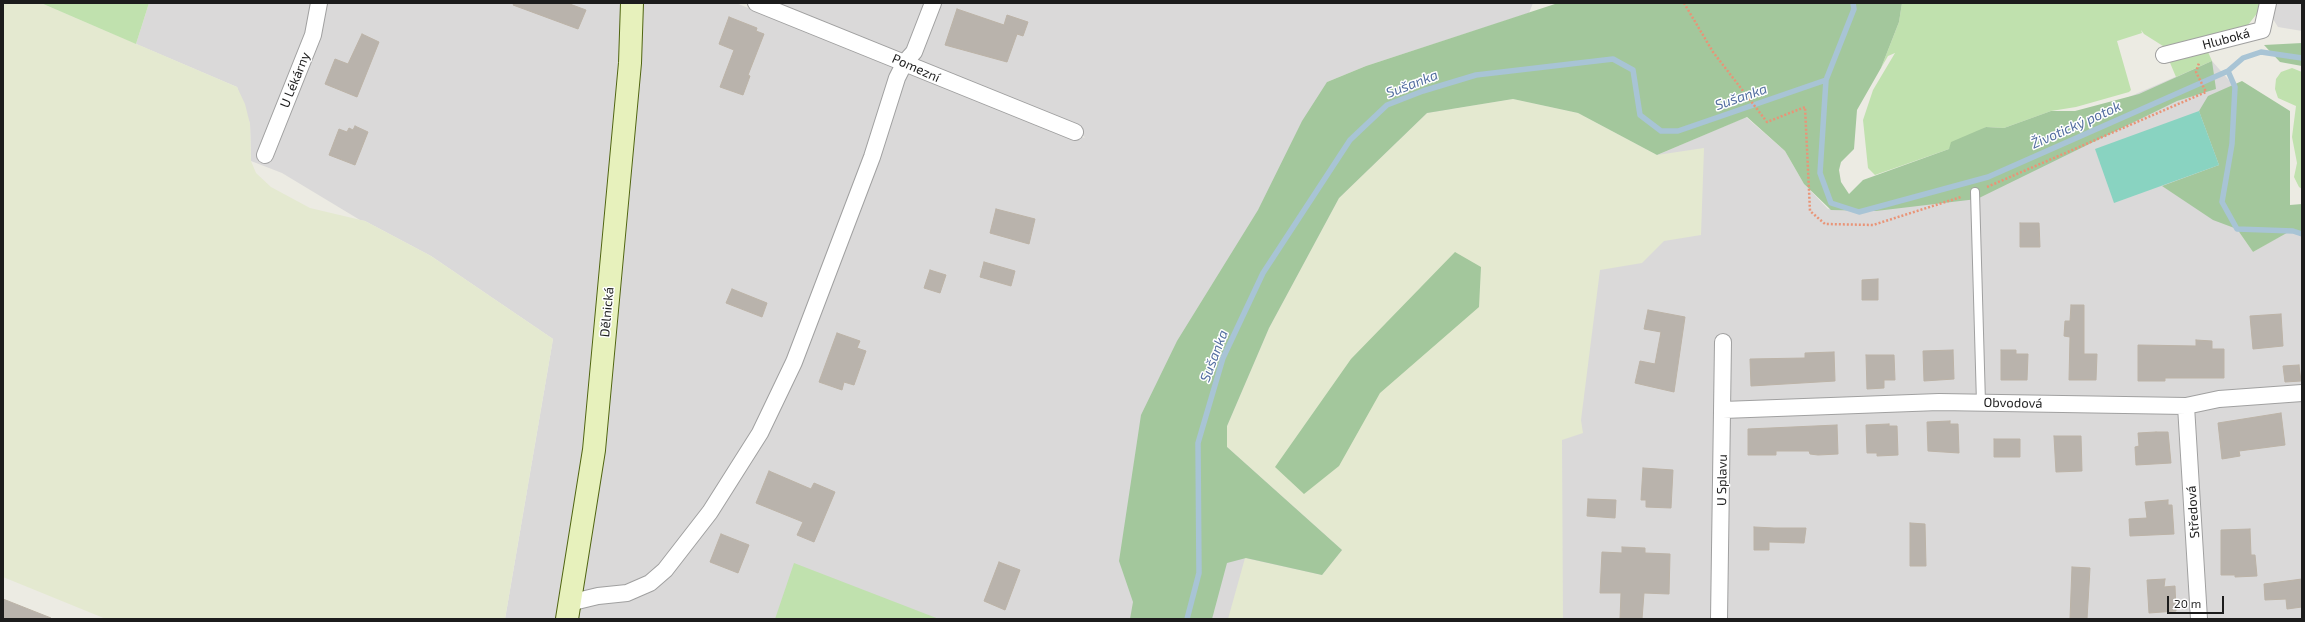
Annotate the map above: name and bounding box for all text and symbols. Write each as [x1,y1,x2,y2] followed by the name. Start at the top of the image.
[2201,25,2251,53] street label: Hluboká
[277,50,313,110] street label: U Lékárny
[890,51,942,85] street label: Pomezní
[1384,66,1440,102] water label: Sušanka
[1713,80,1769,114] water label: Sušanka
[2029,98,2123,152] water label: Životický potok
[597,286,617,338] street label: Dělnická
[1196,328,1232,384] water label: Sušanka
[1983,395,2043,411] street label: Obvodová
[1714,454,1730,506] street label: U Splavu
[2183,485,2203,539] street label: Středová
[2169,588,2226,614] scale bar
[2174,596,2201,610] text: 20 m

